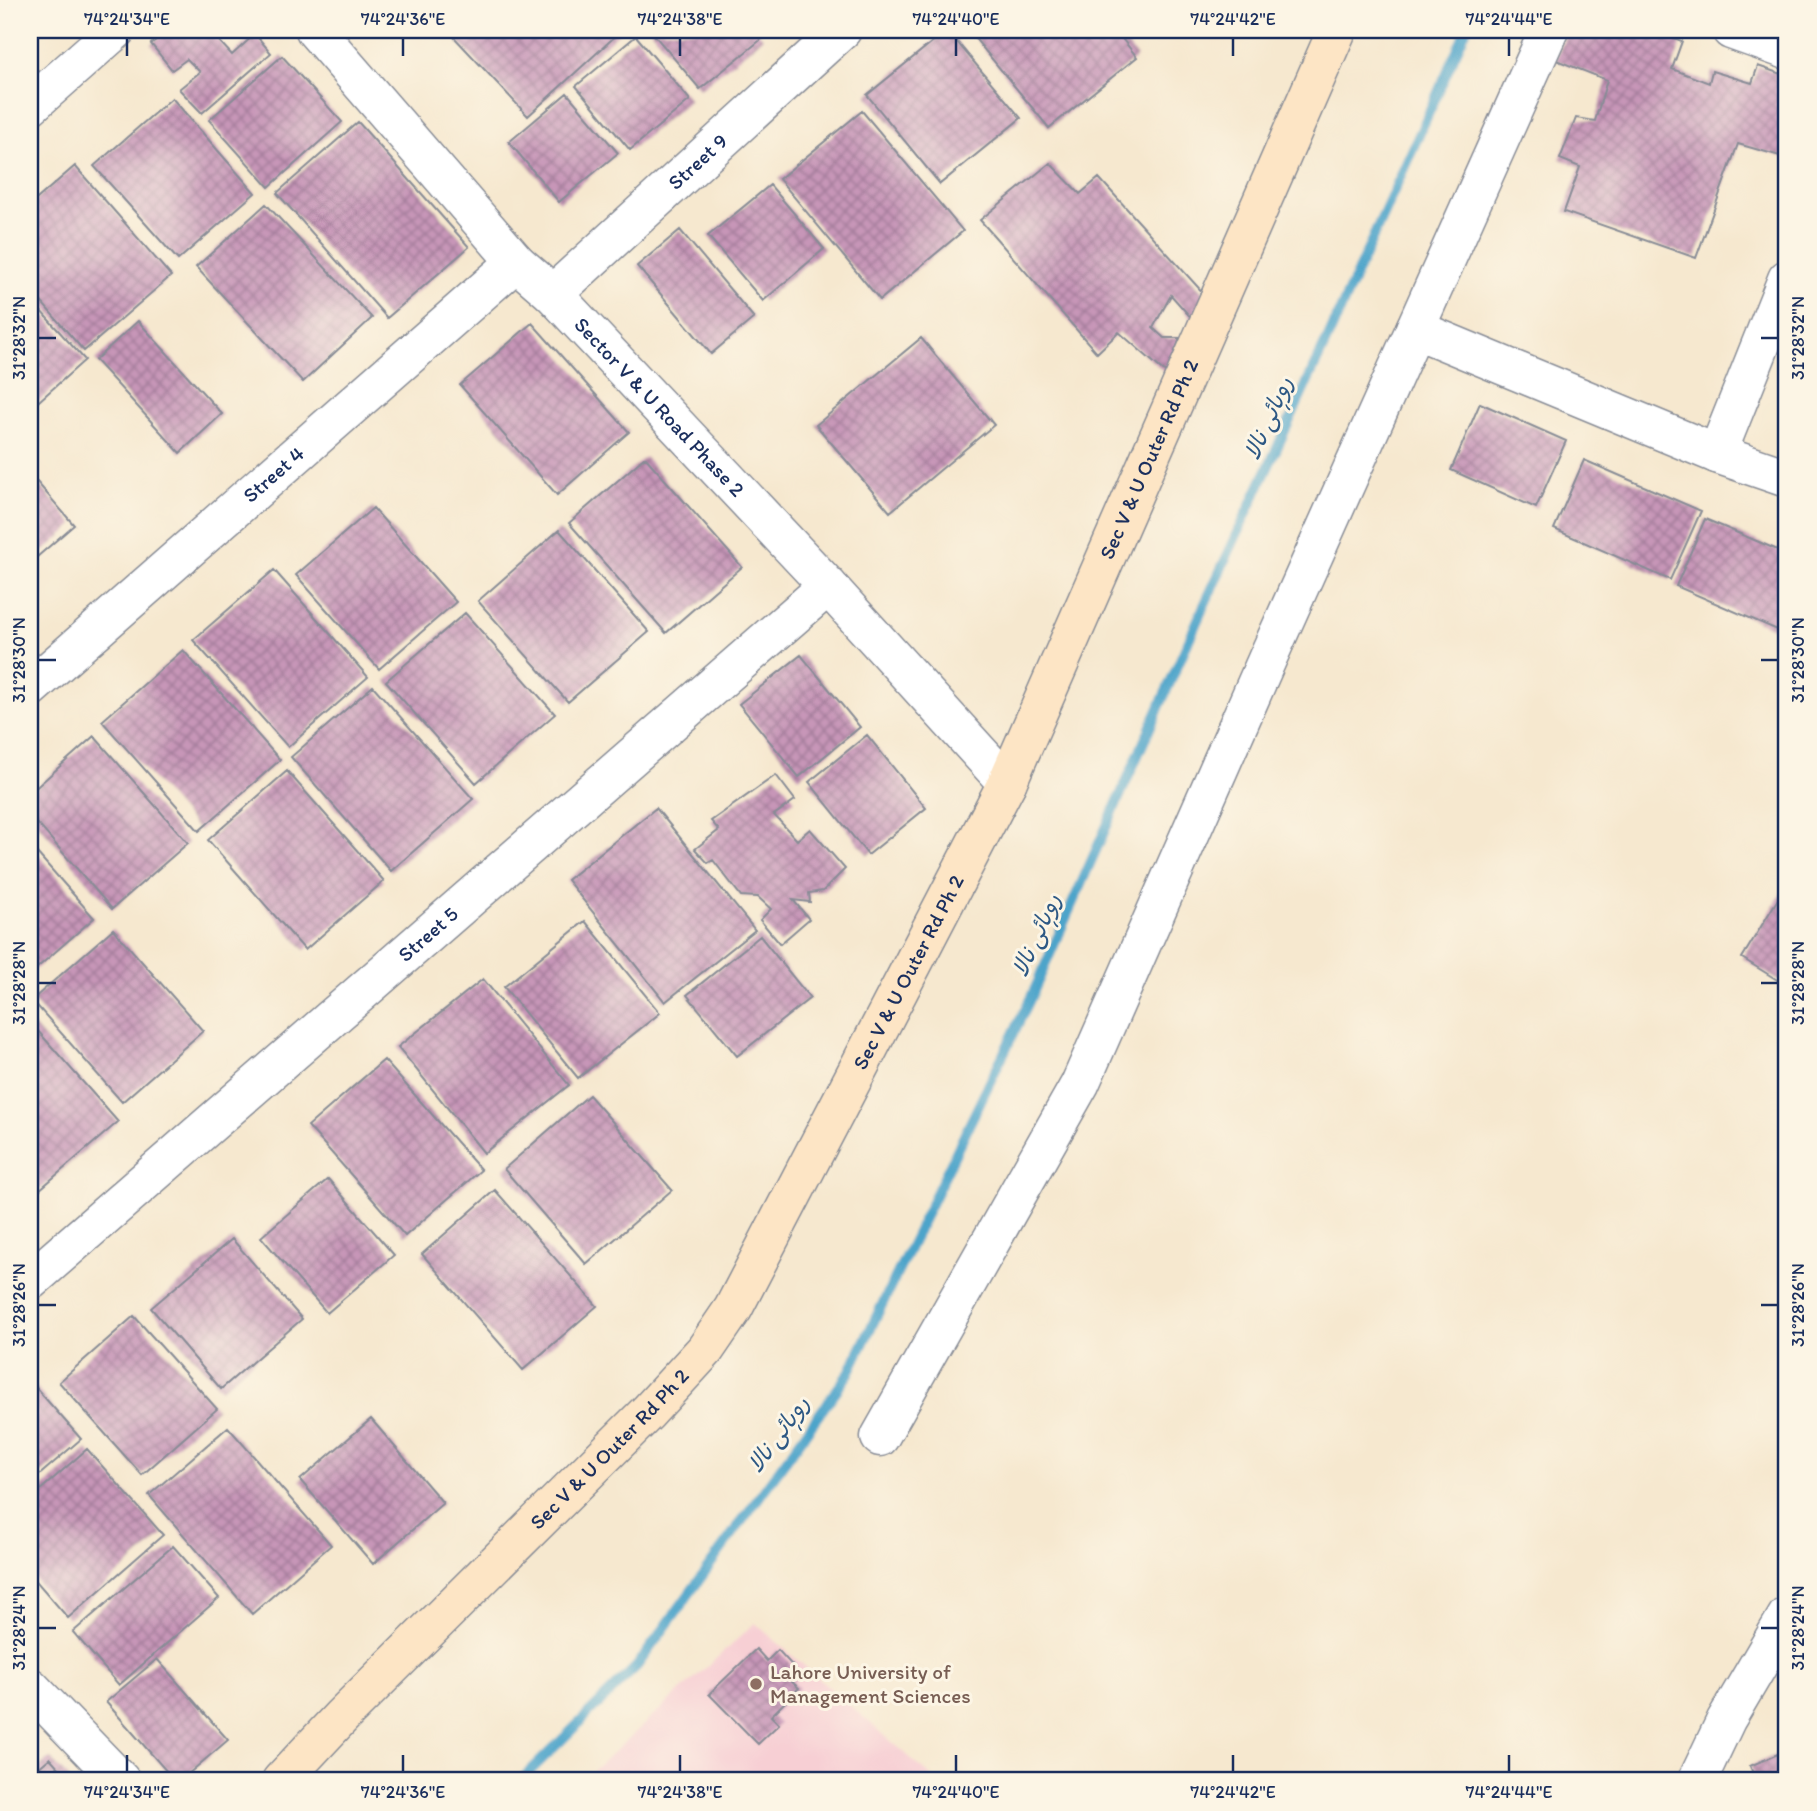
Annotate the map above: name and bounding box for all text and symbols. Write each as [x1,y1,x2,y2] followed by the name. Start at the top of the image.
[84,8,170,30] text: 74°24'34"E
[361,8,445,30] text: 74°24'36"E
[638,8,722,30] text: 74°24'38"E
[912,8,1000,30] text: 74°24'40"E
[1190,8,1276,30] text: 74°24'42"E
[1466,8,1552,30] text: 74°24'44"E
[663,128,732,195] street label: Street 9
[8,296,30,380] text: 31°28'32"N
[1787,296,1809,380] text: 31°28'32"N
[569,312,750,501] street label: Sector V & U Road Phase 2
[1094,355,1203,563] street label: Sec V & U Outer Rd Ph 2
[1237,372,1302,465] water label: روہائی نالا
[238,440,309,507] street label: Street 4
[8,617,30,703] text: 31°28'30"N
[1787,617,1809,703] text: 31°28'30"N
[847,871,969,1074] street label: Sec V & U Outer Rd Ph 2
[1005,889,1070,982] water label: روہائی نالا
[393,901,463,967] street label: Street 5
[8,941,30,1025] text: 31°28'28"N
[1787,941,1809,1025] text: 31°28'28"N
[8,1263,30,1347] text: 31°28'26"N
[1787,1263,1809,1347] text: 31°28'26"N
[524,1363,694,1534] street label: Sec V & U Outer Rd Ph 2
[741,1390,818,1480] water label: روہائی نالا
[8,1585,30,1671] text: 31°28'24"N
[1787,1585,1809,1671] text: 31°28'24"N
[770,1659,971,1708] place label: Lahore University of Management Sciences
[748,1676,764,1692] marker: Lahore University of Management Sciences
[84,1781,170,1803] text: 74°24'34"E
[361,1781,445,1803] text: 74°24'36"E
[638,1781,722,1803] text: 74°24'38"E
[912,1781,1000,1803] text: 74°24'40"E
[1190,1781,1276,1803] text: 74°24'42"E
[1466,1781,1552,1803] text: 74°24'44"E

